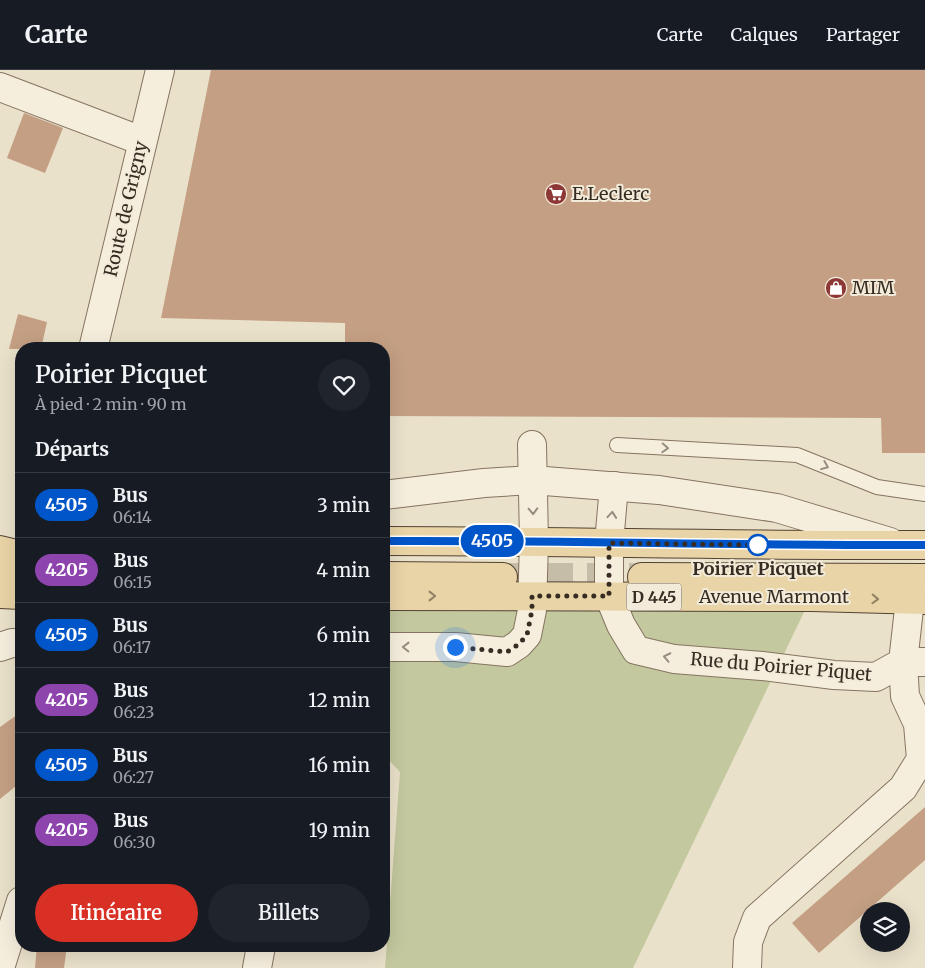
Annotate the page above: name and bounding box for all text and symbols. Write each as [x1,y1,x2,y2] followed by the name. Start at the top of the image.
[25,19,88,50] text: Carte
[657,23,703,46] text: Carte
[731,23,798,46] text: Calques
[826,23,900,46] text: Partager
[99,138,152,279] street label: Route de Grigny
[544,182,568,206] supermarket icon: E.Leclerc
[572,182,649,205] place label: E.Leclerc
[824,276,848,300] shop icon: MIM
[852,276,895,299] place label: MIM
[35,359,207,390] text: Poirier Picquet
[318,359,370,411] button: heart
[35,394,187,414] text: À pied · 2 min · 90 m
[35,437,109,461] text: Départs
[662,443,670,454] one-way arrow
[821,461,829,471] one-way arrow
[113,483,148,507] text: Bus
[45,493,88,516] text: 4505
[317,493,370,517] text: 3 min
[113,507,152,527] text: 06:14
[528,508,538,515] one-way arrow
[606,510,617,518] one-way arrow
[457,525,527,557] line badge: 4505
[471,529,513,552] text: 4505
[747,534,769,556] marker: Poirier Picquet
[113,548,148,572] text: Bus
[692,557,825,580] place label: Poirier Picquet
[45,558,88,581] text: 4205
[316,558,370,582] text: 4 min
[113,572,152,592] text: 06:15
[626,584,682,610] road number: D 445
[698,585,849,608] street label: Avenue Marmont
[429,591,437,601] one-way arrow
[871,593,879,604] one-way arrow
[113,613,148,637] text: Bus
[45,623,88,646] text: 4505
[316,623,370,647] text: 6 min
[443,635,468,660] your location
[113,637,151,657] text: 06:17
[402,642,410,652] one-way arrow
[689,647,873,686] street label: Rue du Poirier Piquet
[662,652,671,663] one-way arrow
[113,678,148,702] text: Bus
[45,688,88,711] text: 4205
[308,688,370,712] text: 12 min
[113,702,154,722] text: 06:23
[113,743,148,767] text: Bus
[45,753,88,776] text: 4505
[309,753,370,777] text: 16 min
[113,767,154,787] text: 06:27
[113,808,148,832] text: Bus
[45,818,88,841] text: 4205
[309,818,370,842] text: 19 min
[113,832,155,852] text: 06:30
[35,884,198,942] button: Itinéraire
[208,884,370,942] button: Billets
[860,902,910,952] map controls
[860,902,910,952] button: layers

